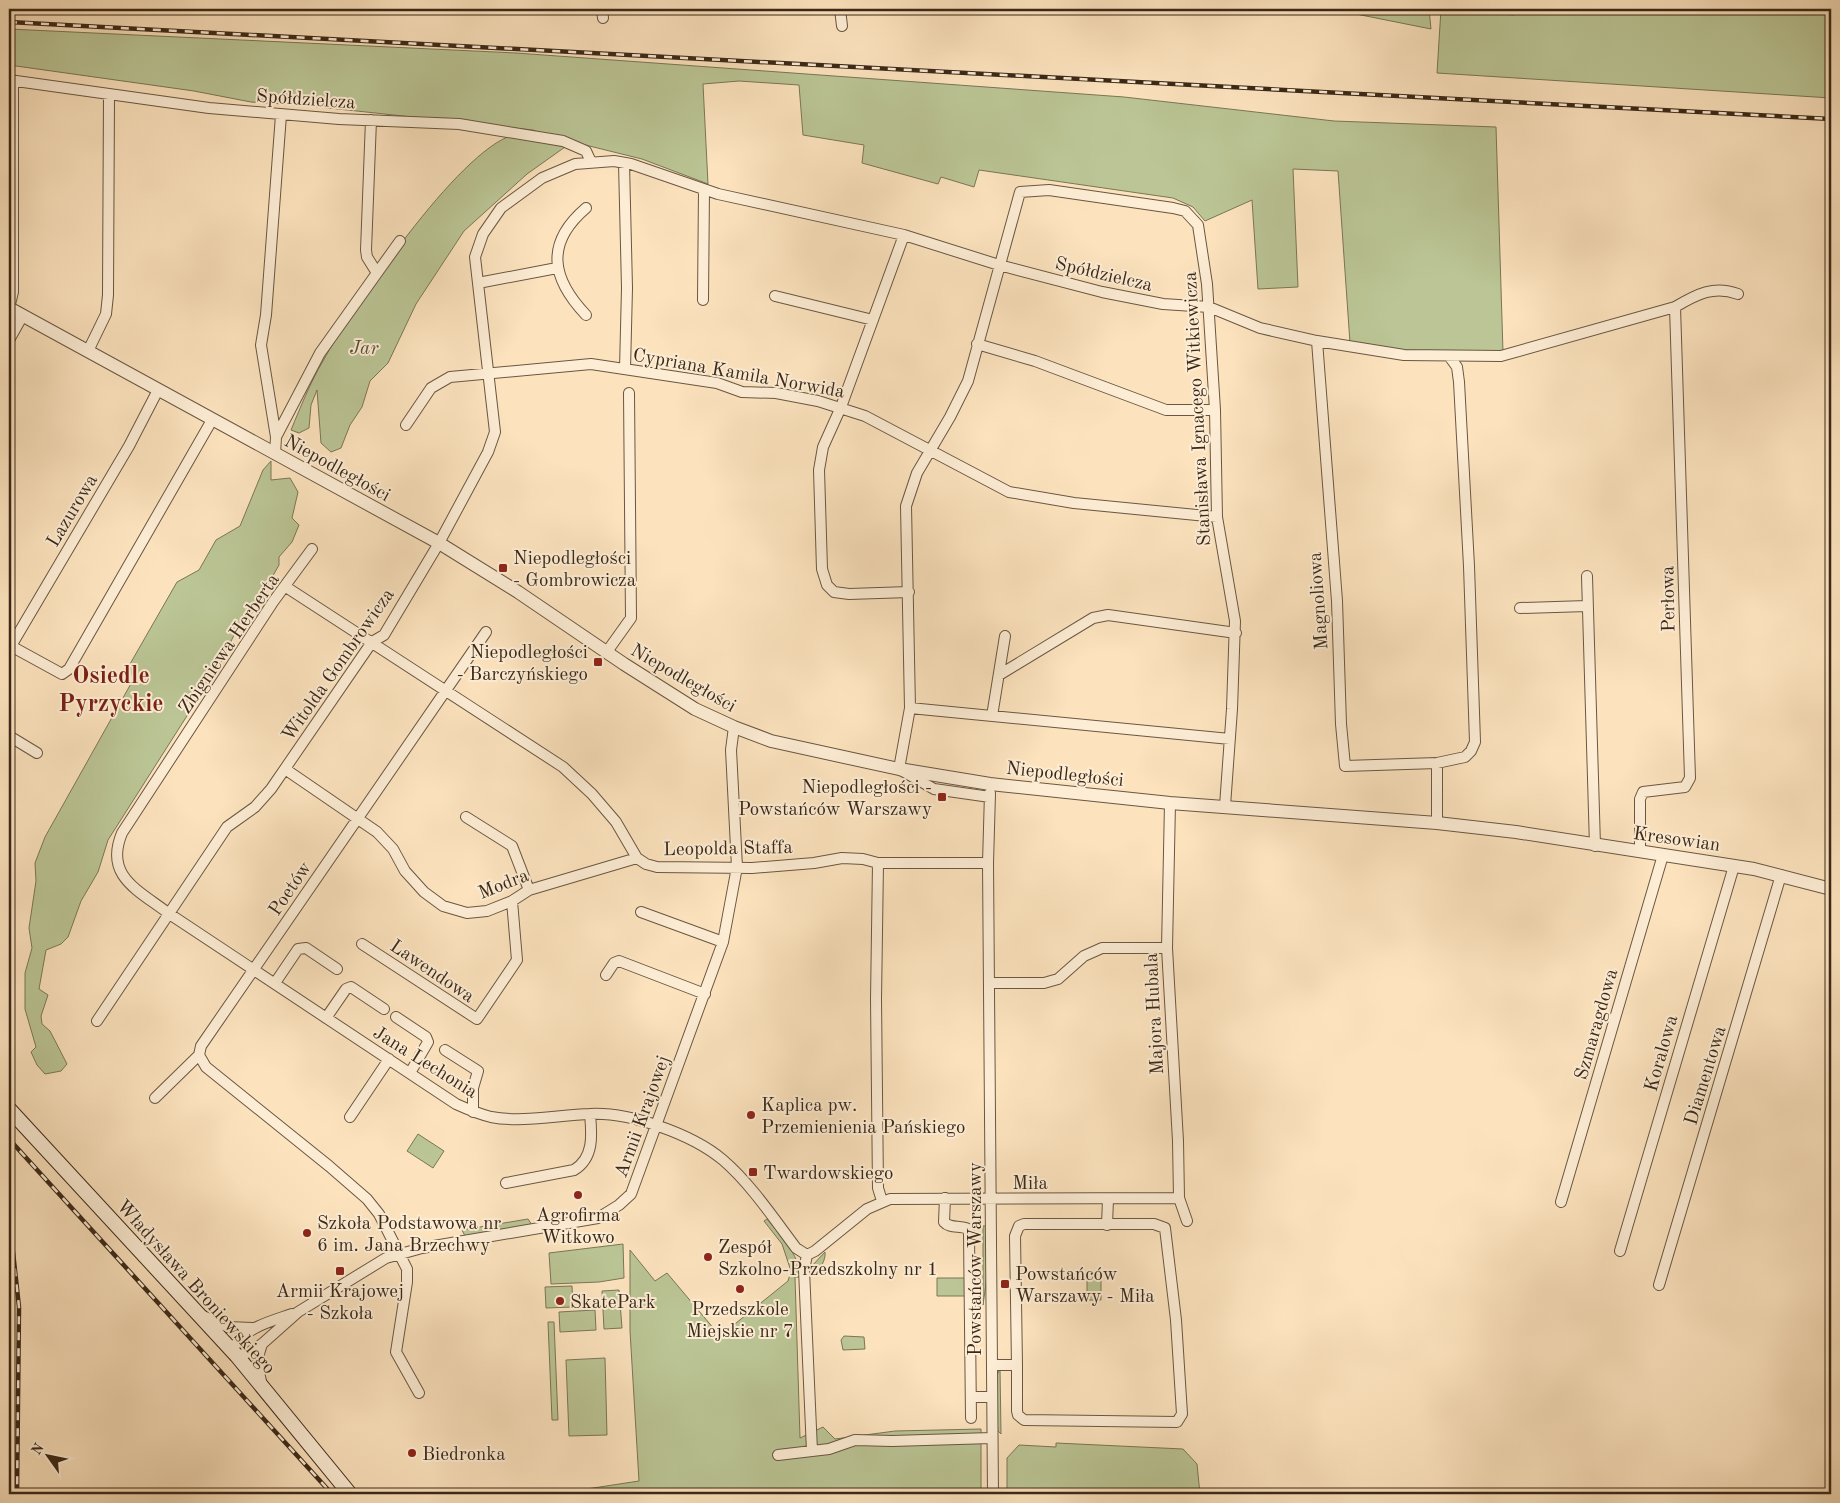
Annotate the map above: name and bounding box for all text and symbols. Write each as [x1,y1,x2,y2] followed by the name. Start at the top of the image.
[255,88,357,113] street label: Spółdzielcza
[1053,255,1155,296] street label: Spółdzielcza
[1182,271,1215,547] street label: Stanisława Ignacego Witkiewicza
[350,340,379,359] park label: Jar
[631,346,847,403] street label: Cypriana Kamila Norwida
[281,432,393,506] street label: Niepodległości
[44,471,102,551] street label: Lazurowa
[513,550,637,591] place label: Niepodległości - Gombrowicza
[1307,551,1332,650] street label: Magnoliowa
[497,562,509,574] marker: Niepodległości - Gombrowicza
[1659,565,1680,632] street label: Perłowa
[176,570,284,718] street label: Zbigniewa Herberta
[279,585,399,745] street label: Witolda Gombrowicza
[627,641,739,717] street label: Niepodległości
[457,644,588,685] place label: Niepodległości - Barczyńskiego
[592,656,604,668] marker: Niepodległości - Barczyńskiego
[58,665,164,717] district label: Osiedle Pyrzyckie
[1005,760,1124,791] street label: Niepodległości
[738,779,932,820] place label: Niepodległości - Powstańców Warszawy
[936,791,948,803] marker: Niepodległości - Powstańców Warszawy
[1632,825,1721,856] street label: Kresowian
[663,839,794,860] street label: Leopolda Staffa
[266,859,316,920] street label: Poetów
[476,866,532,904] street label: Modra
[386,937,478,1007] street label: Lawendowa
[1143,952,1168,1075] street label: Majora Hubala
[1572,966,1622,1082] street label: Szmaragdowa
[1642,1013,1683,1094] street label: Koralowa
[1682,1023,1731,1128] street label: Diamentowa
[369,1024,481,1103] street label: Jana Lechonia
[612,1053,674,1180] street label: Armii Krajowej
[761,1097,965,1138] place label: Kaplica pw. Przemienienia Pańskiego
[745,1109,757,1121] marker: Kaplica pw. Przemienienia Pańskiego
[967,1162,986,1356] street label: Powstańców Warszawy
[763,1165,893,1184] place label: Twardowskiego
[747,1166,759,1178] marker: Twardowskiego
[1012,1175,1048,1194] street label: Miła
[572,1189,584,1201] marker: Agrofirma Witkowo
[112,1197,278,1378] street label: Władysława Broniewskiego
[536,1207,621,1248] place label: Agrofirma Witkowo
[317,1215,502,1256] place label: Szkoła Podstawowa nr 6 im. Jana Brzechwy
[301,1227,313,1239] marker: Szkoła Podstawowa nr 6 im. Jana Brzechwy
[718,1239,938,1280] place label: Zespół Szkolno-Przedszkolny nr 1
[702,1251,714,1263] marker: Zespół Szkolno-Przedszkolny nr 1
[334,1265,346,1277] marker: Armii Krajowej - Szkoła
[1015,1266,1155,1307] place label: Powstańców Warszawy - Miła
[999,1278,1011,1290] marker: Powstańców Warszawy - Miła
[276,1283,404,1324] place label: Armii Krajowej - Szkoła
[734,1283,746,1295] marker: Przedszkole Miejskie nr 7
[570,1294,656,1313] place label: SkatePark
[554,1295,566,1307] marker: SkatePark
[686,1301,794,1342] place label: Przedszkole Miejskie nr 7
[22,1430,72,1480] north arrow
[29,1441,47,1458] text: N
[422,1446,506,1465] place label: Biedronka
[406,1447,418,1459] marker: Biedronka

